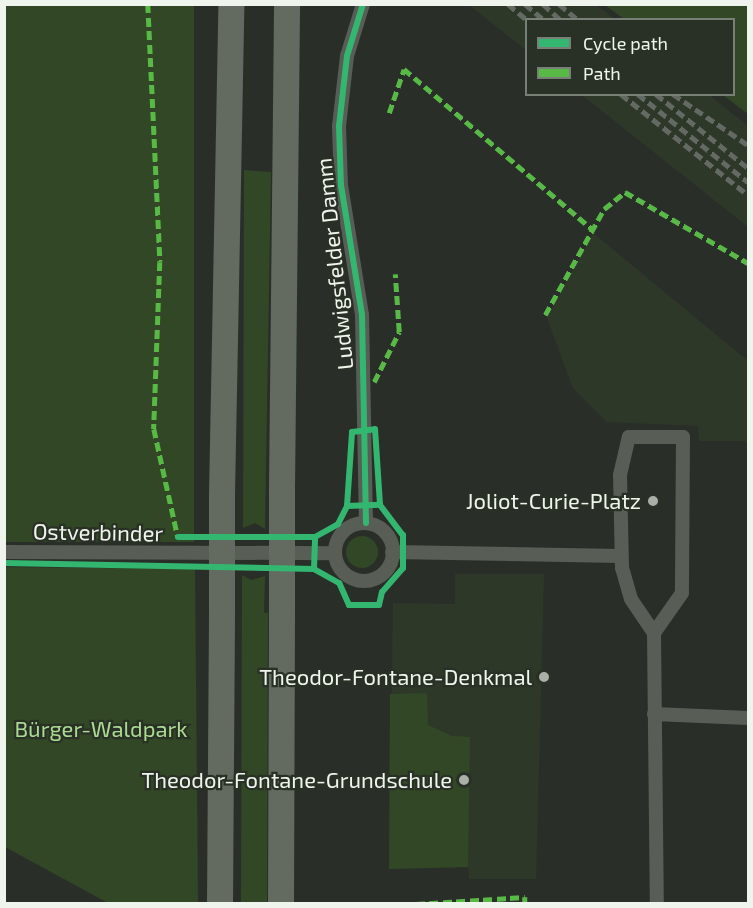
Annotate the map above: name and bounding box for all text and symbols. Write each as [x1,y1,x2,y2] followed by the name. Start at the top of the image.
[525,18,735,96] legend
[583,32,668,54] text: Cycle path
[583,62,621,84] text: Path
[310,157,358,371] street label: Ludwigsfelder Damm
[466,488,641,514] place label: Joliot-Curie-Platz
[646,494,660,508] marker: Joliot-Curie-Platz
[33,518,163,546] street label: Ostverbinder
[259,664,532,690] place label: Theodor-Fontane-Denkmal
[537,670,551,684] marker: Theodor-Fontane-Denkmal
[14,716,188,742] park label: Bürger-Waldpark
[141,767,452,793] place label: Theodor-Fontane-Grundschule
[457,773,471,787] marker: Theodor-Fontane-Grundschule

